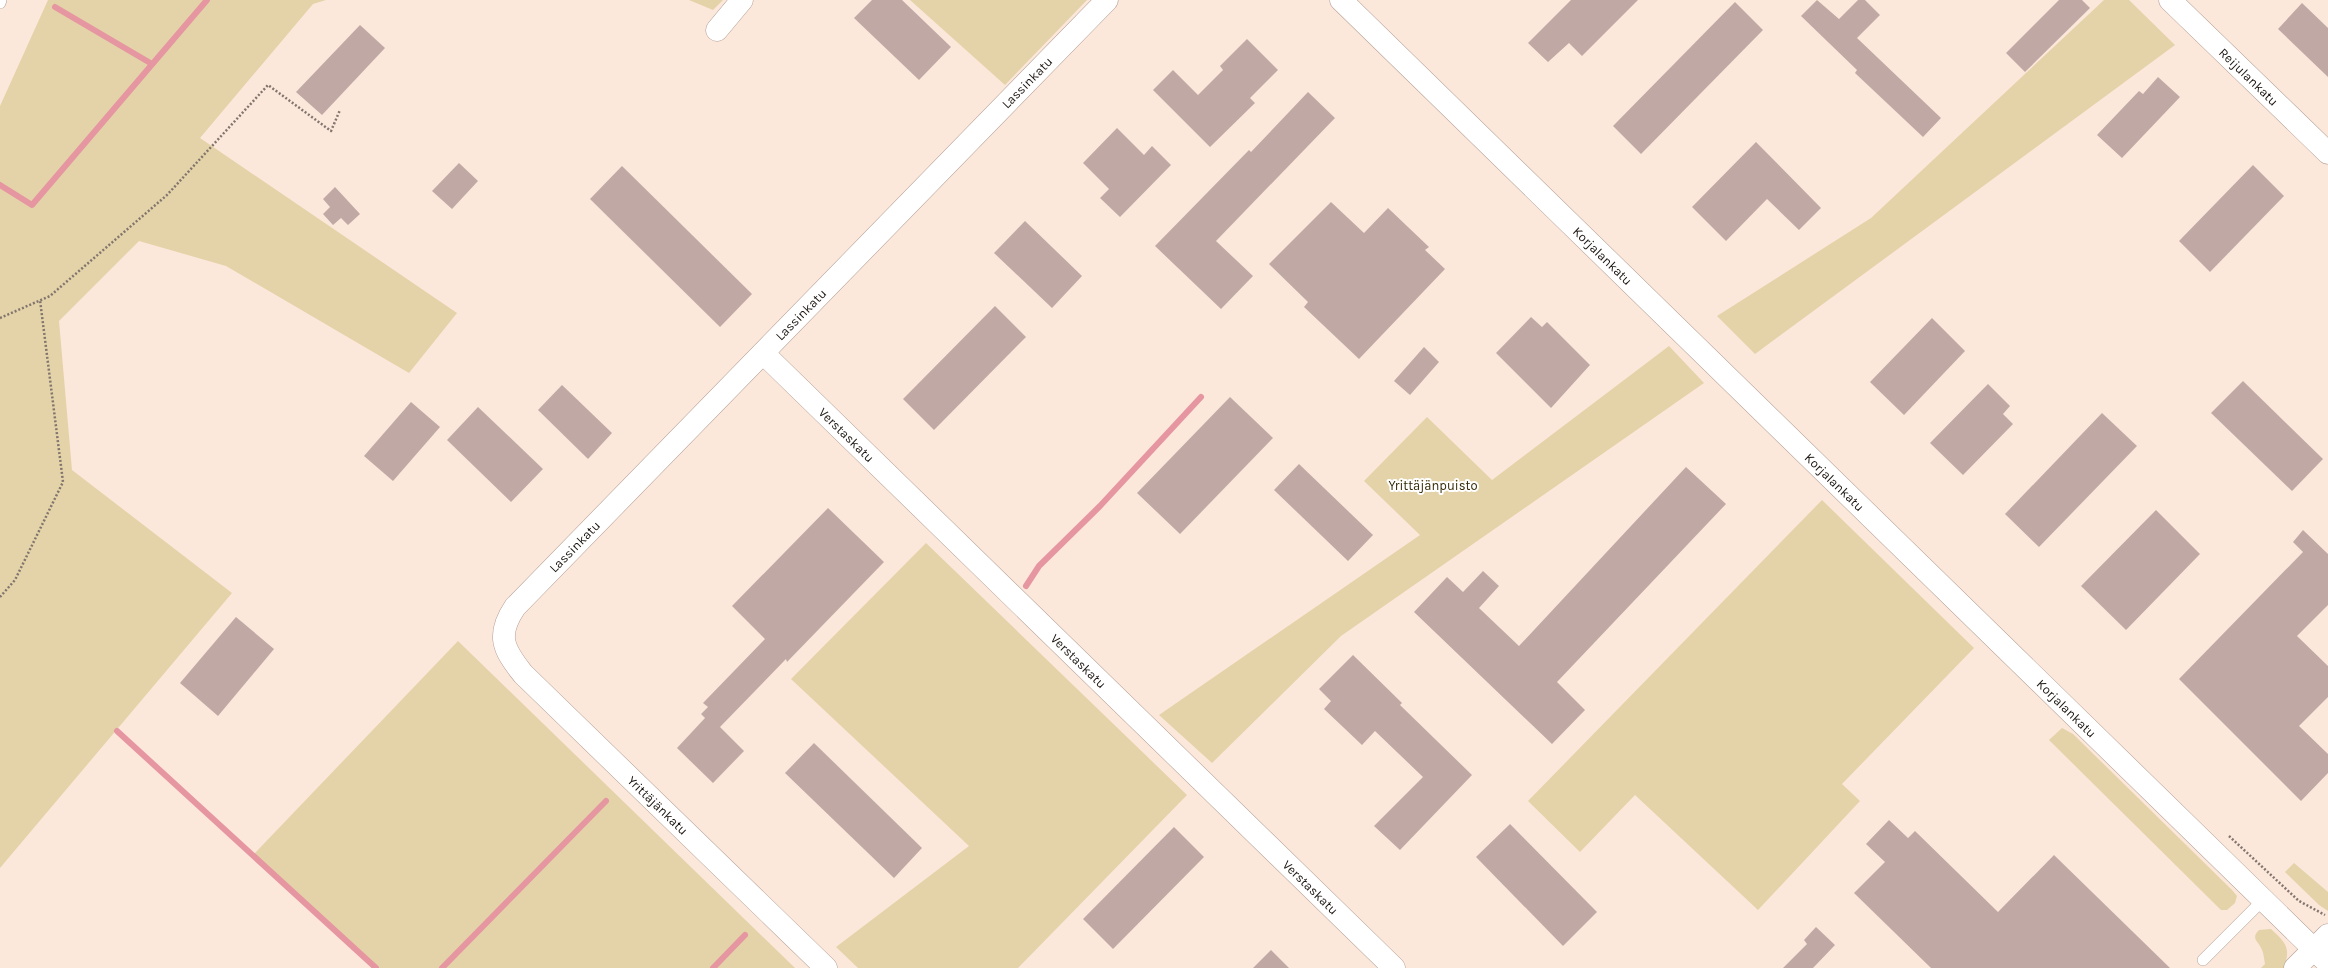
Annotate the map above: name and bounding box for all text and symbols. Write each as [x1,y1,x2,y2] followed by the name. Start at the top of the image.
[2216,45,2281,109] street label: Reijulankatu
[999,54,1056,111] street label: Lassinkatu
[1570,224,1635,288] street label: Korjalankatu
[773,286,829,343] street label: Lassinkatu
[816,405,877,465] street label: Verstaskatu
[1802,450,1867,514] street label: Korjalankatu
[1388,478,1478,493] park label: Yrittäjänpuisto
[546,518,603,575] street label: Lassinkatu
[1048,631,1109,691] street label: Verstaskatu
[2034,676,2099,741] street label: Korjalankatu
[624,773,691,838] street label: Yrittäjänkatu
[1280,857,1341,918] street label: Verstaskatu

